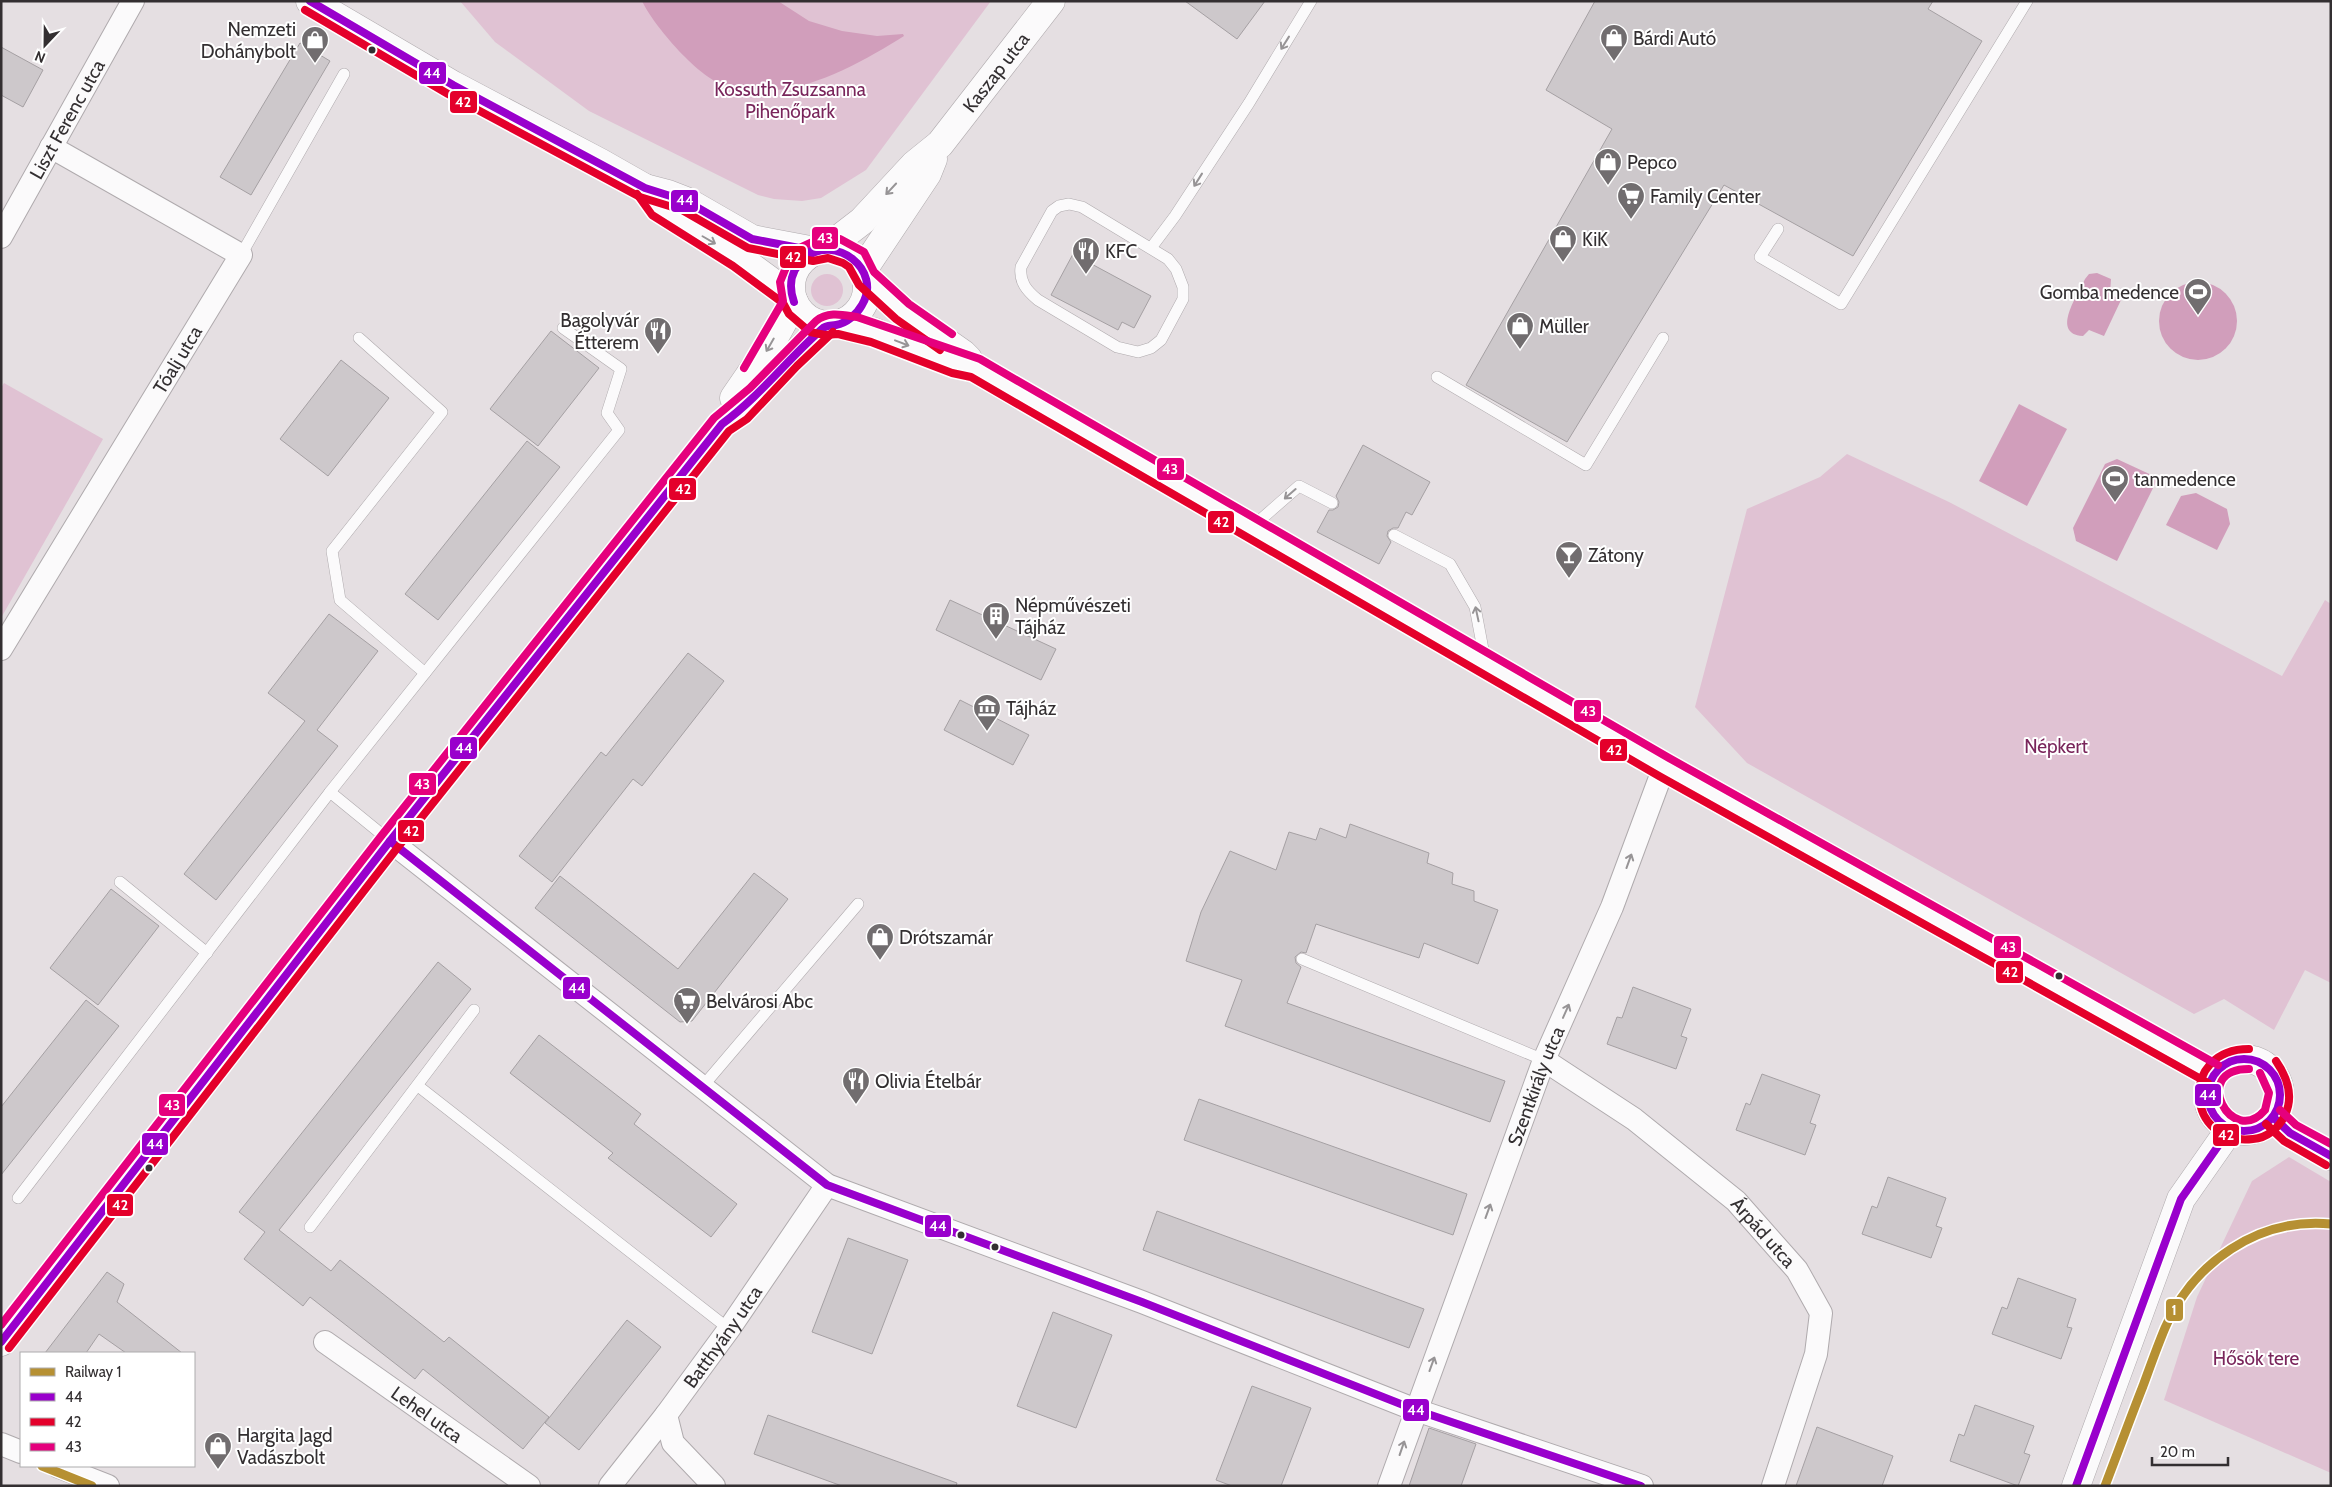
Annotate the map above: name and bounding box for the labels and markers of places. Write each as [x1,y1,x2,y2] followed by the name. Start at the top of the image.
[201,18,297,63] place label: Nemzeti Dohánybolt
[1599,23,1629,62] shop icon: Bárdi Autó
[300,25,330,64] shop icon: Nemzeti Dohánybolt
[1633,27,1716,50] place label: Bárdi Autó
[367,45,377,55] unlabelled marker
[1593,147,1623,186] shop icon: Pepco
[1627,151,1677,174] place label: Pepco
[1616,181,1646,220] supermarket icon: Family Center
[1650,185,1761,208] place label: Family Center
[1548,224,1578,263] shop icon: KiK
[1582,228,1608,251] place label: KiK
[1071,236,1101,275] restaurant icon: KFC
[1105,240,1138,263] place label: KFC
[2183,277,2213,316] sports icon: Gomba medence
[2040,281,2179,304] place label: Gomba medence
[560,309,639,354] place label: Bagolyvár Étterem
[1505,311,1535,350] shop icon: Müller
[1539,315,1589,338] place label: Müller
[643,316,673,355] restaurant icon: Bagolyvár Étterem
[2100,464,2130,503] sports icon: tanmedence
[2134,468,2236,491] place label: tanmedence
[1554,540,1584,579] bar icon: Zátony
[1588,544,1644,567] place label: Zátony
[1015,594,1131,639] place label: Népművészeti Tájház
[981,601,1011,640] building icon: Népművészeti Tájház
[972,693,1002,732] museum icon: Tájház
[1006,697,1057,720] place label: Tájház
[865,922,895,961] shop icon: Drótszamár
[899,926,993,949] place label: Drótszamár
[2054,971,2064,981] unlabelled marker
[672,986,702,1025] supermarket icon: Belvárosi Abc
[706,990,813,1013] place label: Belvárosi Abc
[841,1066,871,1105] restaurant icon: Olivia Ételbár
[875,1069,981,1093] place label: Olivia Ételbár
[144,1163,154,1173] unlabelled marker
[956,1230,966,1240] unlabelled marker
[990,1242,1000,1252] unlabelled marker
[237,1424,333,1469] place label: Hargita Jagd Vadászbolt
[203,1431,233,1470] shop icon: Hargita Jagd Vadászbolt

